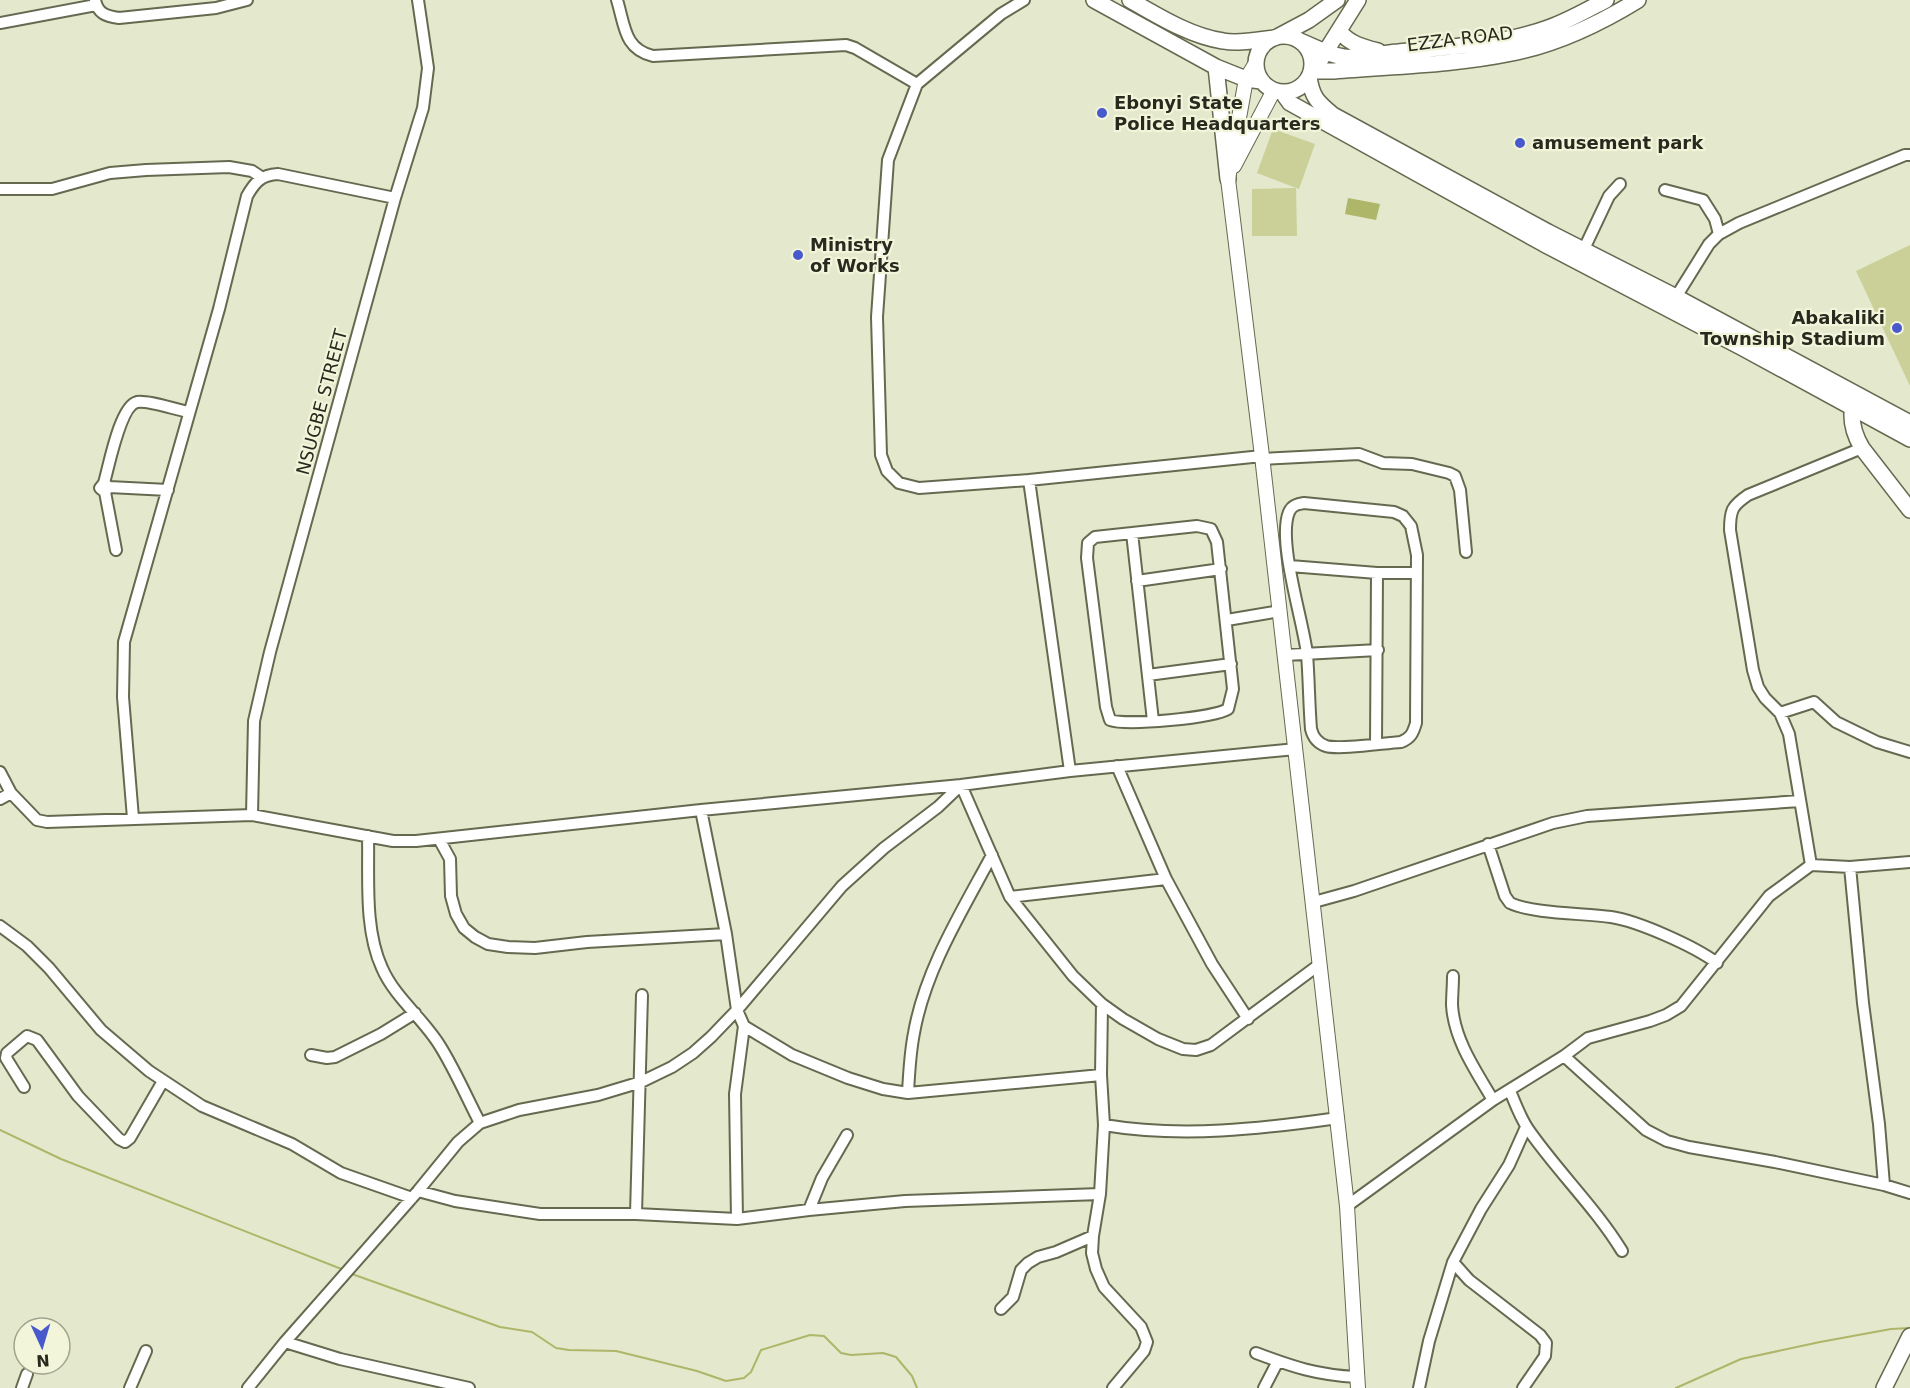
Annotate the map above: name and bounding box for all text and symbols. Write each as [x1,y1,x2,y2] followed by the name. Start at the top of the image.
[1406,22,1514,55] street label: EZZA ROAD
[1114,92,1320,134] place label: Ebonyi State Police Headquarters
[1095,106,1109,120] marker: Ebonyi State Police Headquarters
[1532,132,1704,153] place label: amusement park
[1513,136,1527,150] marker: amusement park
[810,234,900,276] place label: Ministry of Works
[791,248,805,262] marker: Ministry of Works
[1700,307,1885,349] place label: Abakaliki Township Stadium
[1890,321,1904,335] marker: Abakaliki Township Stadium
[292,326,351,477] street label: NSUGBE STREET
[12,1316,72,1376] north arrow
[36,1351,50,1370] text: N

